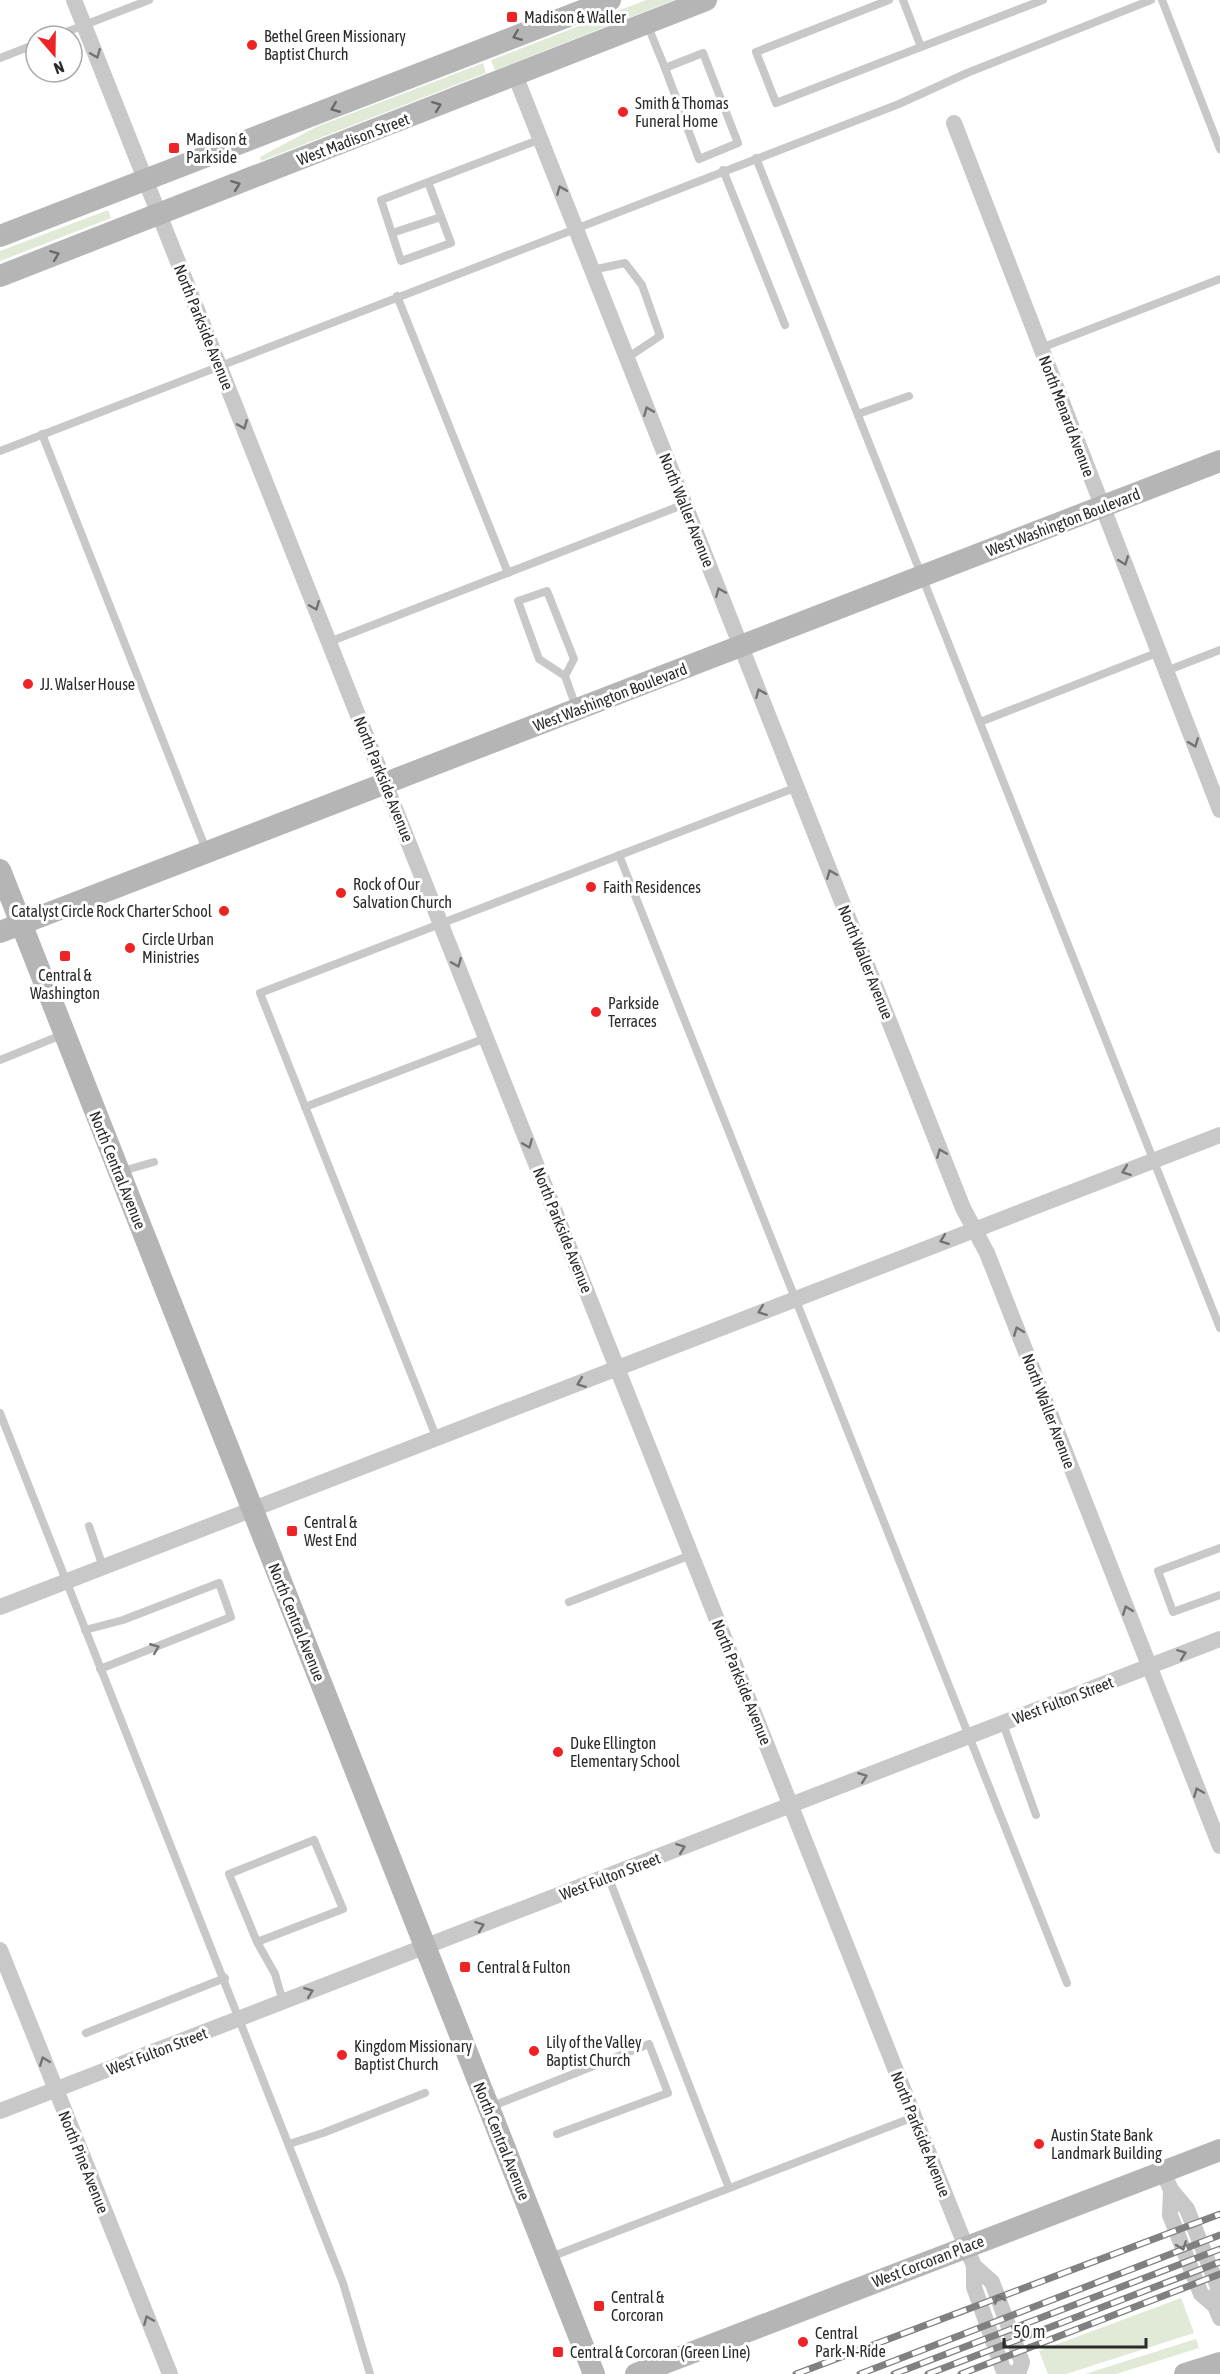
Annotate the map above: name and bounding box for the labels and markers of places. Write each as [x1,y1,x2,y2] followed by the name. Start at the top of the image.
[524,8,626,26] place label: Madison & Waller
[505,10,519,24] marker: Madison & Waller
[264,27,406,64] place label: Bethel Green Missionary Baptist Church
[245,38,259,52] marker: Bethel Green Missionary Baptist Church
[635,94,729,130] place label: Smith & Thomas Funeral Home
[616,105,630,119] marker: Smith & Thomas Funeral Home
[186,130,248,166] place label: Madison & Parkside
[167,141,181,155] marker: Madison & Parkside
[40,675,135,693] place label: JJ. Walser House
[21,677,35,691] marker: JJ. Walser House
[353,875,452,911] place label: Rock of Our Salvation Church
[603,878,701,896] place label: Faith Residences
[584,880,598,894] marker: Faith Residences
[334,886,348,900] marker: Rock of Our Salvation Church
[11,902,213,921] place label: Catalyst Circle Rock Charter School
[217,904,231,918] marker: Catalyst Circle Rock Charter School
[142,930,214,966] place label: Circle Urban Ministries
[123,941,137,955] marker: Circle Urban Ministries
[58,949,72,963] marker: Central & Washington
[30,966,100,1003] place label: Central & Washington
[608,994,659,1030] place label: Parkside Terraces
[589,1005,603,1019] marker: Parkside Terraces
[304,1513,358,1549] place label: Central & West End
[285,1524,299,1538] marker: Central & West End
[570,1734,681,1771] place label: Duke Ellington Elementary School
[551,1745,565,1759] marker: Duke Ellington Elementary School
[477,1958,571,1976] place label: Central & Fulton
[458,1960,472,1974] marker: Central & Fulton
[546,2033,642,2070] place label: Lily of the Valley Baptist Church
[354,2037,472,2074] place label: Kingdom Missionary Baptist Church
[527,2044,541,2058] marker: Lily of the Valley Baptist Church
[335,2048,349,2062] marker: Kingdom Missionary Baptist Church
[1051,2126,1162,2163] place label: Austin State Bank Landmark Building
[1032,2137,1046,2151] marker: Austin State Bank Landmark Building
[611,2288,665,2324] place label: Central & Corcoran
[592,2299,606,2313] marker: Central & Corcoran
[815,2324,886,2360] place label: Central Park-N-Ride
[796,2335,810,2349] marker: Central Park-N-Ride
[570,2343,751,2362] place label: Central & Corcoran (Green Line)
[551,2345,565,2359] marker: Central & Corcoran (Green Line)

